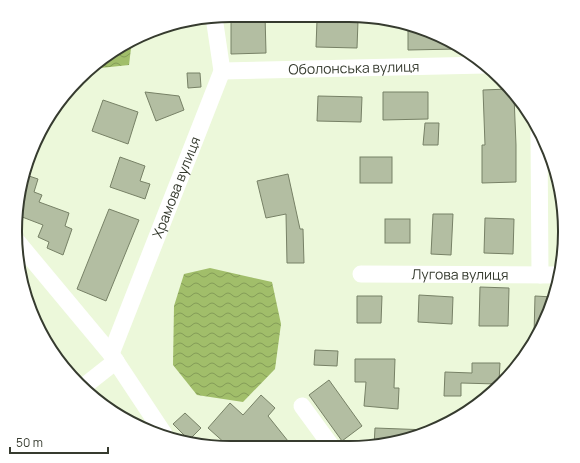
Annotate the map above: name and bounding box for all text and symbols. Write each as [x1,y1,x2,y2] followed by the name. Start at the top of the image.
[288,56,420,78] street label: Оболонська вулиця
[147,134,204,241] street label: Храмова вулиця
[411,264,509,284] street label: Лугова вулиця
[10,429,108,455] scale bar
[16,434,43,451] text: 50 m

